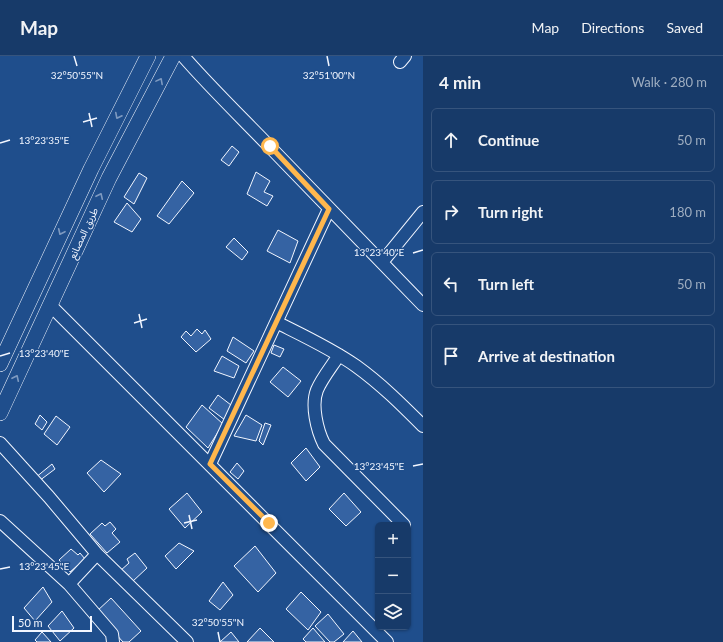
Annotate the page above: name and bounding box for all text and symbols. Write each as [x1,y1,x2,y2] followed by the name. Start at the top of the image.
[20,16,58,39] text: Map
[532,19,559,36] text: Map
[581,19,644,36] text: Directions
[666,19,703,36] text: Saved
[51,69,103,81] text: 32°50'55"N
[303,69,355,81] text: 32°51'00"N
[439,72,481,93] text: 4 min
[631,74,707,90] text: Walk · 280 m
[155,78,163,85] one-way arrow
[115,111,123,119] one-way arrow
[440,129,462,151] icon: ahead
[478,131,539,149] text: Continue
[677,132,706,148] text: 50 m
[19,134,69,146] text: 13°23'35"E
[261,137,279,155] route start
[95,193,103,201] one-way arrow
[440,201,462,223] icon: right
[478,203,543,221] text: Turn right
[669,204,706,220] text: 180 m
[66,205,102,261] street label: طريق المصانع
[58,228,66,236] one-way arrow
[354,246,404,258] text: 13°23'40"E
[440,273,462,295] icon: left
[478,275,534,293] text: Turn left
[677,276,706,292] text: 50 m
[440,345,462,367] icon: arrive
[19,347,69,359] text: 13°23'40"E
[478,347,615,365] text: Arrive at destination
[11,374,19,382] one-way arrow
[354,460,404,472] text: 13°23'45"E
[260,514,278,532] route end
[375,522,411,630] map controls
[375,522,411,558] button: +
[375,558,411,594] button: −
[19,560,69,572] text: 13°23'45"E
[375,594,411,630] button: layers
[12,614,92,633] scale bar
[18,616,43,629] text: 50 m
[192,616,244,628] text: 32°50'55"N

